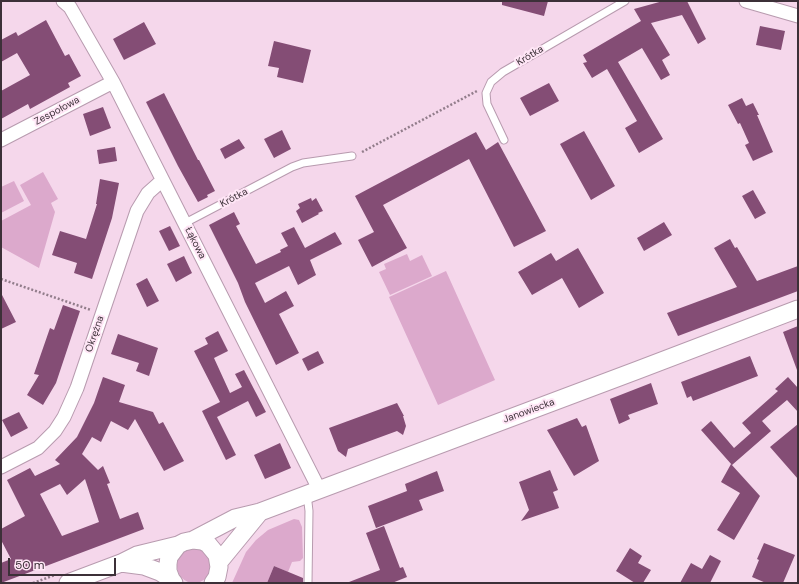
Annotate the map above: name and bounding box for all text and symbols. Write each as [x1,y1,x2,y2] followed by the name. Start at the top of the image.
[514,43,546,69] street label: Krótka
[32,94,82,128] street label: Zespołowa
[218,186,250,210] street label: Krótka
[182,225,208,261] street label: Łąkowa
[83,314,107,354] street label: Okrężna
[502,396,556,426] street label: Janowiecka
[10,550,118,576] scale bar
[15,557,44,573] text: 50 m

